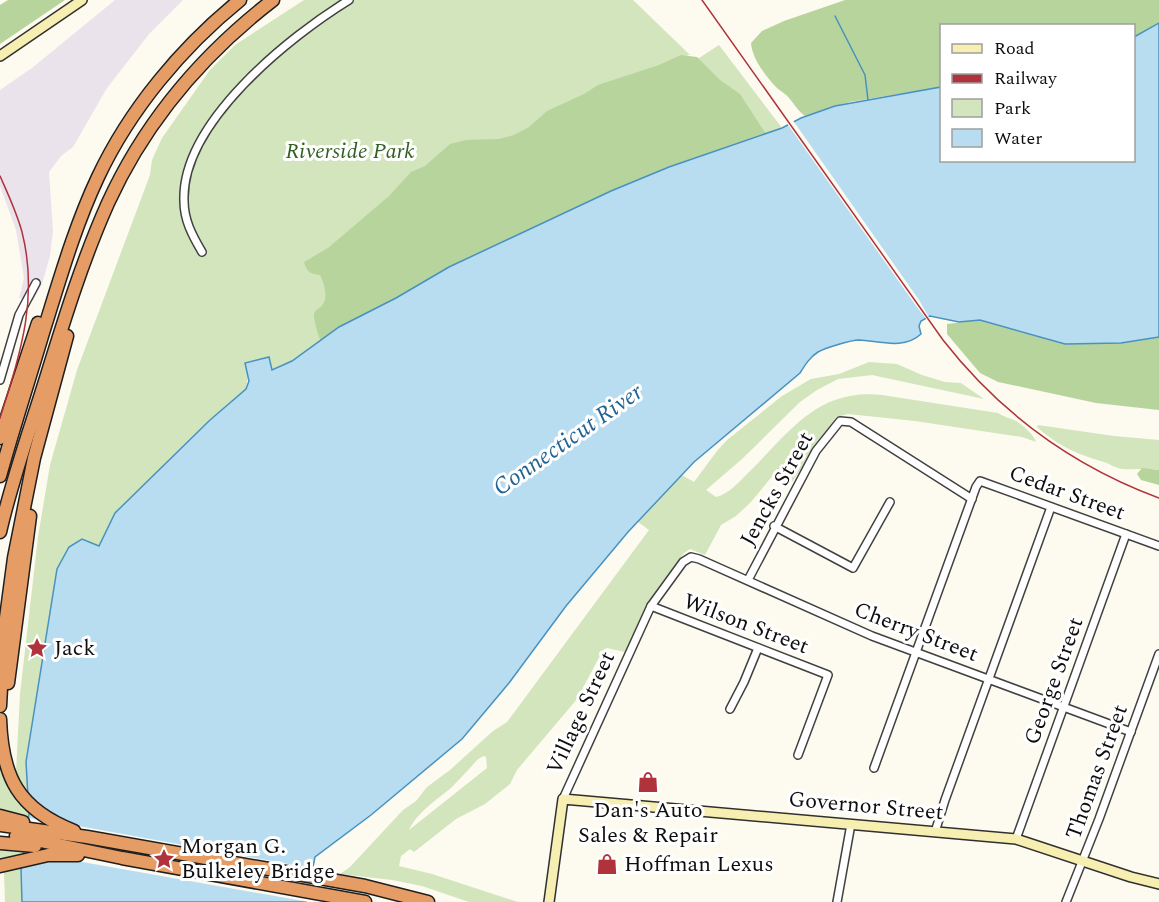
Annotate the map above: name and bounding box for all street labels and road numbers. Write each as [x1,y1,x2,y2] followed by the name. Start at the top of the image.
[732,425,822,552] street label: Jencks Street
[1004,457,1130,529] street label: Cedar Street
[678,585,814,663] street label: Wilson Street
[849,593,983,671] street label: Cherry Street
[1016,612,1092,750] street label: George Street
[538,646,624,780] street label: Village Street
[1057,700,1137,844] street label: Thomas Street
[787,783,945,829] street label: Governor Street

